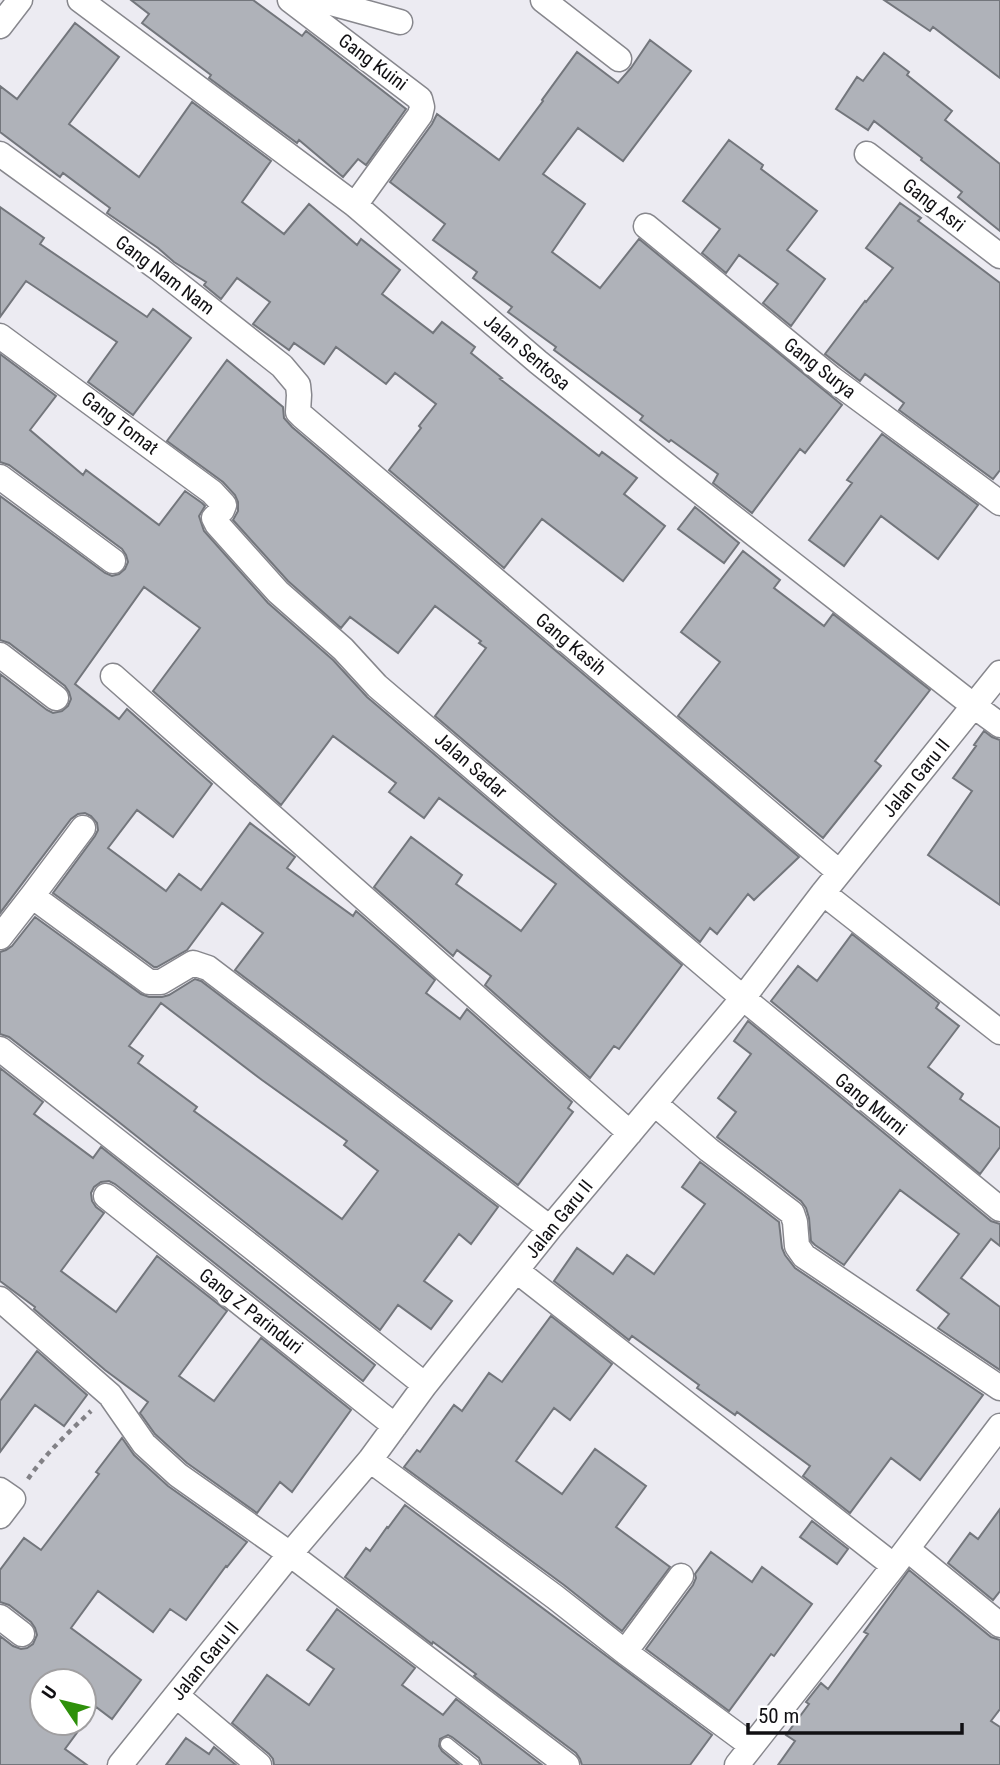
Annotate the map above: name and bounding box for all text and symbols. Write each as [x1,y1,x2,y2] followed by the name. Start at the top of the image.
[334,29,412,95] street label: Gang Kuini
[898,173,970,237] street label: Gang Asri
[111,230,219,320] street label: Gang Nam Nam
[479,309,575,395] street label: Jalan Sentosa
[779,333,861,403] street label: Gang Surya
[77,387,163,459] street label: Gang Tomat
[531,608,611,680] street label: Gang Kasih
[430,727,512,803] street label: Jalan Sadar
[877,734,955,822] street label: Jalan Garu II
[830,1068,912,1140] street label: Gang Murni
[520,1175,598,1263] street label: Jalan Garu II
[195,1263,307,1359] street label: Gang Z Parinduri
[166,1617,244,1705] street label: Jalan Garu II
[28,1667,98,1737] north arrow
[37,1681,62,1704] text: U
[748,1692,962,1736] scale bar
[758,1704,799,1728] text: 50 m

